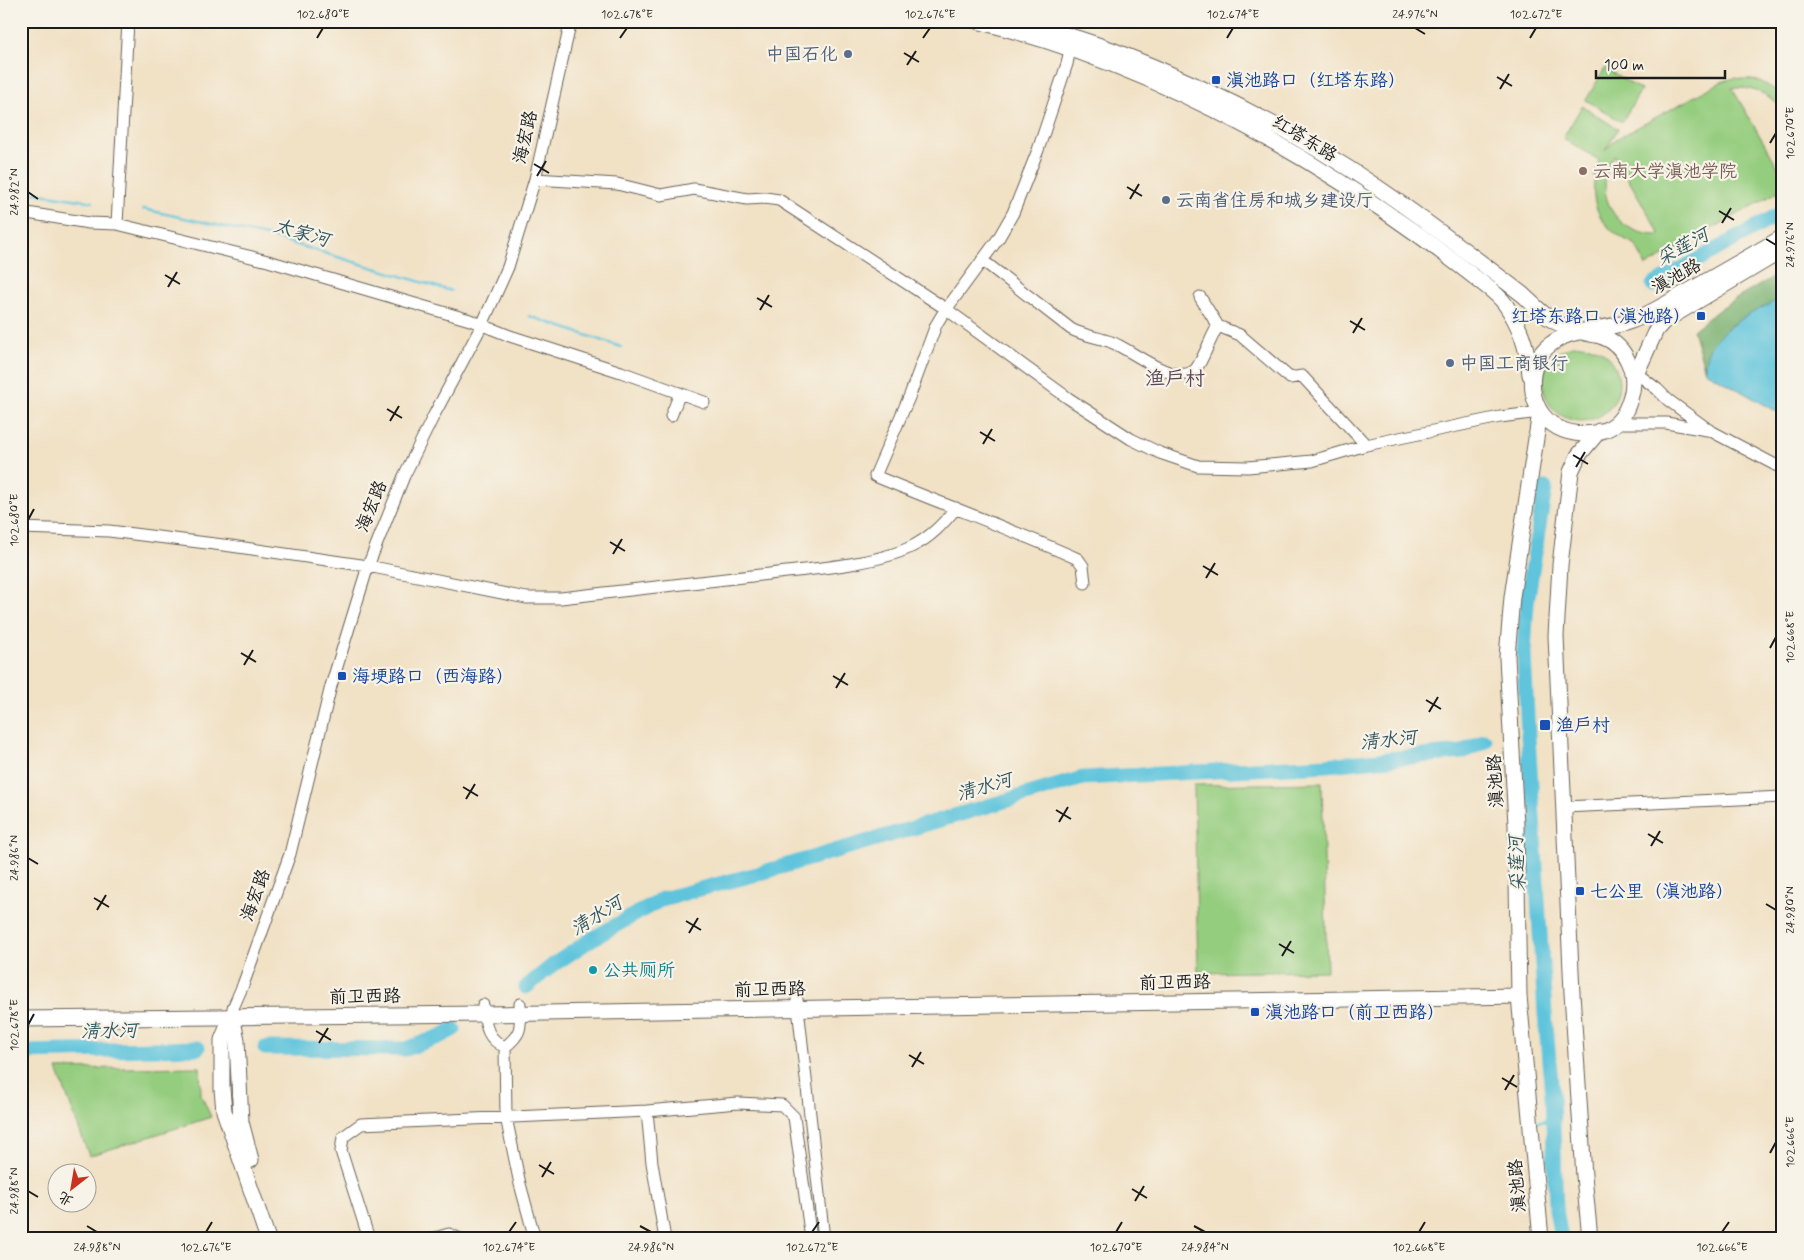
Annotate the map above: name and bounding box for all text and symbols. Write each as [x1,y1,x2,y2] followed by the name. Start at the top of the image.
[296,7,350,23] text: 102.680°E
[601,7,653,23] text: 102.678°E
[904,7,956,23] text: 102.676°E
[1207,7,1259,23] text: 102.674°E
[1392,7,1438,23] text: 24.976°N
[1510,7,1562,23] text: 102.672°E
[766,43,838,67] place label: 中国石化
[842,48,854,60] marker: 中国石化
[1596,48,1725,80] scale bar
[1604,56,1644,76] text: 100 m
[1226,69,1406,93] place label: 滇池路口（红塔东路）
[1210,74,1222,86] marker: 滇池路口（红塔东路）
[1783,107,1799,159] text: 102.670°E
[508,108,544,166] street label: 海宏路
[1267,110,1342,168] street label: 红塔东路
[1593,160,1737,184] place label: 云南大学滇池学院
[1577,165,1589,177] marker: 云南大学滇池学院
[7,168,23,216] text: 24.982°N
[1176,189,1374,213] place label: 云南省住房和城乡建设厅
[1160,194,1172,206] marker: 云南省住房和城乡建设厅
[271,214,335,254] water label: 太家河
[1652,221,1716,272] water label: 采莲河
[1783,222,1799,268] text: 24.976°N
[1647,253,1706,300] street label: 滇池路
[1511,305,1691,329] place label: 红塔东路口（滇池路）
[1695,310,1707,322] marker: 红塔东路口（滇池路）
[1460,352,1568,376] place label: 中国工商银行
[1444,357,1456,369] marker: 中国工商银行
[1145,366,1205,393] district label: 渔户村
[351,477,393,536] street label: 海宏路
[7,493,23,547] text: 102.680°E
[1783,611,1799,663] text: 102.668°E
[352,665,514,689] place label: 海埂路口（西海路）
[336,670,348,682] marker: 海埂路口（西海路）
[1556,714,1610,738] place label: 渔户村
[1538,718,1552,732] marker: 渔户村
[1358,725,1421,756] water label: 清水河
[1483,753,1509,809] street label: 滇池路
[954,767,1018,807] water label: 清水河
[1503,832,1531,893] water label: 采莲河
[7,835,23,881] text: 24.986°N
[235,866,276,925] street label: 海宏路
[1590,880,1734,904] place label: 七公里（滇池路）
[1574,885,1586,897] marker: 七公里（滇池路）
[1783,886,1799,934] text: 24.980°N
[566,889,630,942] water label: 清水河
[603,959,675,983] place label: 公共厕所
[587,964,599,976] marker: 公共厕所
[1139,970,1211,996] street label: 前卫西路
[734,977,806,1003] street label: 前卫西路
[329,984,401,1010] street label: 前卫西路
[7,999,23,1051] text: 102.678°E
[1265,1001,1445,1025] place label: 滇池路口（前卫西路）
[1249,1006,1261,1018] marker: 滇池路口（前卫西路）
[80,1018,141,1044] water label: 清水河
[1783,1116,1799,1168] text: 102.666°E
[1504,1158,1532,1214] street label: 滇池路
[48,1162,98,1212] north arrow
[7,1168,23,1214] text: 24.988°N
[55,1187,76,1210] text: 北
[74,1240,120,1256] text: 24.988°N
[180,1240,232,1256] text: 102.676°E
[483,1240,535,1256] text: 102.674°E
[628,1240,674,1256] text: 24.986°N
[786,1240,838,1256] text: 102.672°E
[1090,1240,1142,1256] text: 102.670°E
[1181,1240,1229,1256] text: 24.984°N
[1393,1240,1445,1256] text: 102.668°E
[1696,1240,1748,1256] text: 102.666°E

